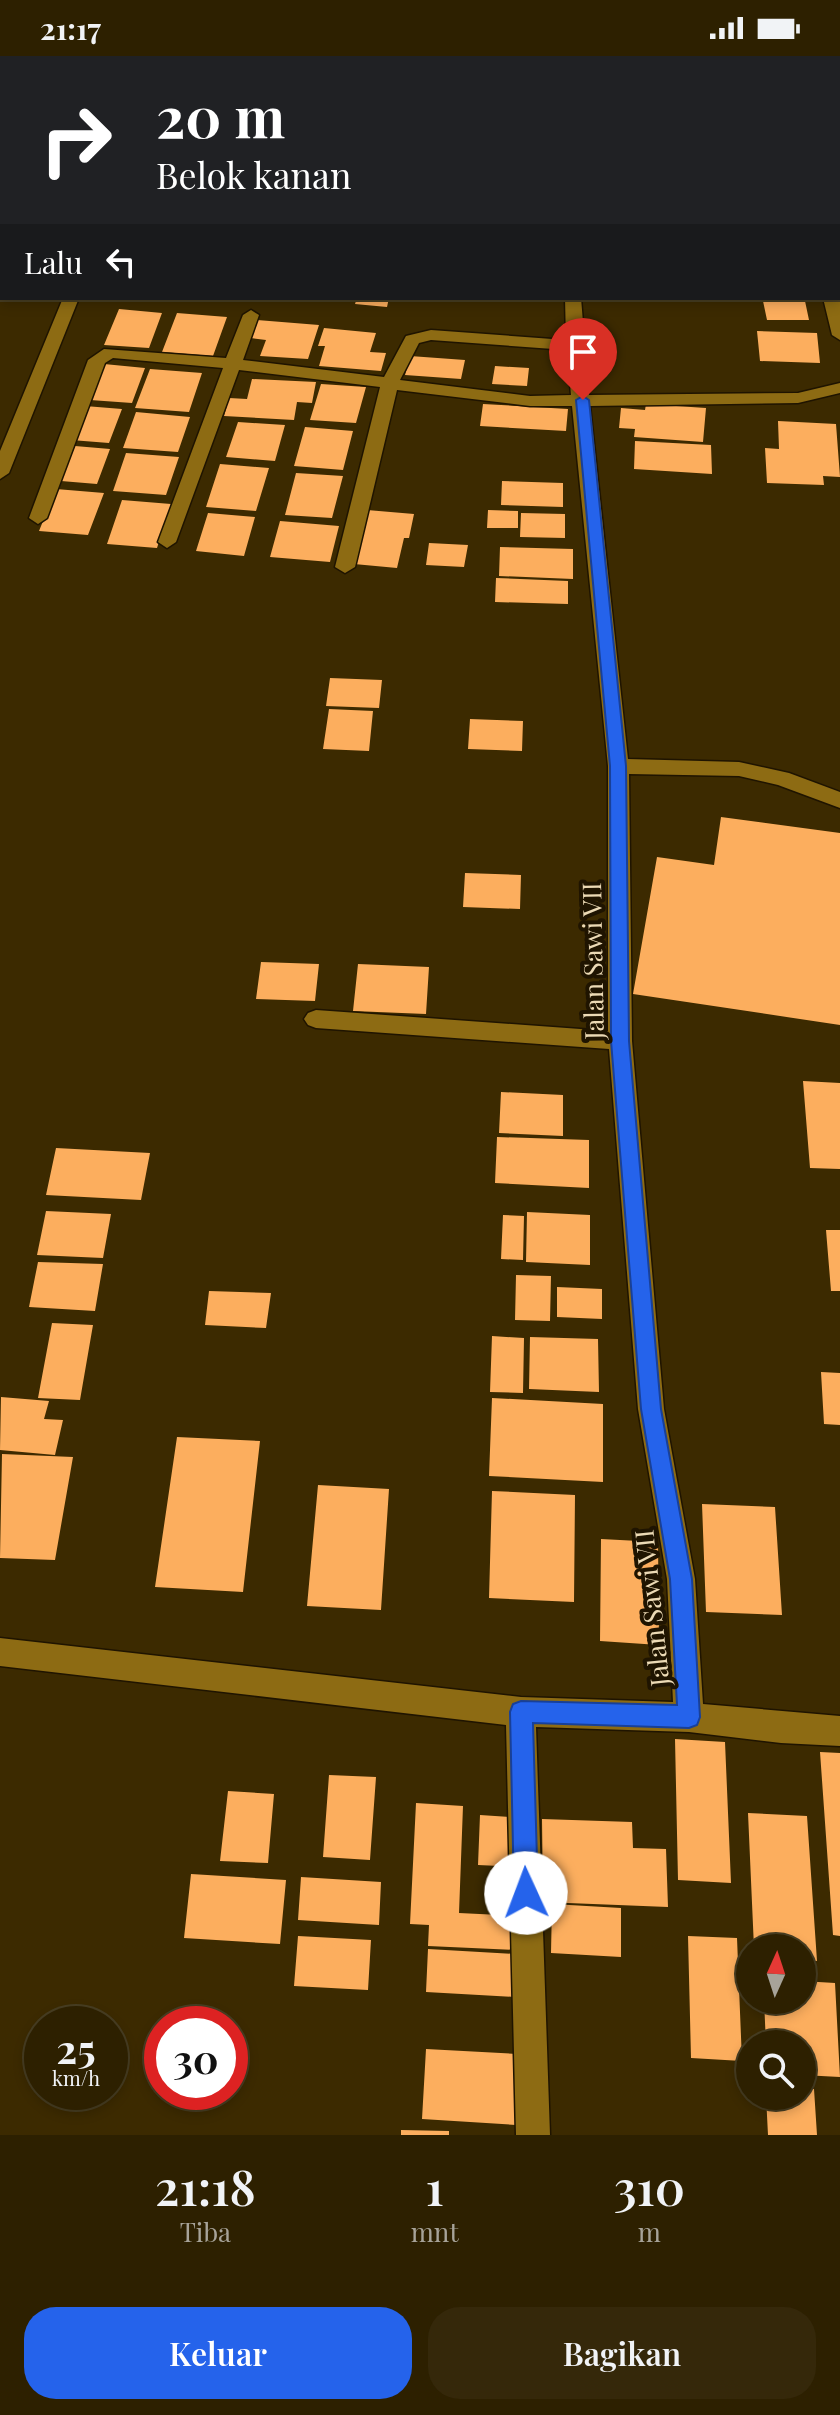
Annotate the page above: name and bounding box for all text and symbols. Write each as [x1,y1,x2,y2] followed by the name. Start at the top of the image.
[40,8,101,48] text: 21:17
[156,78,285,153] text: 20 m
[24,88,128,192] icon: right
[156,150,351,198] text: Belok kanan
[99,240,143,284] icon: left
[24,242,83,282] text: Lalu
[549,318,617,400] pin
[561,330,605,374] icon: arrive
[573,882,611,1041] street label: Jalan Sawi VII
[625,1528,677,1689] street label: Jalan Sawi VII
[484,1851,568,1935] position arrow
[736,1934,816,2014] north arrow
[736,1934,816,2110] map controls
[144,2006,248,2110] speed limit sign: 30
[56,2021,96,2074] text: 25
[736,2030,816,2110] button: search
[52,2064,100,2091] text: km/h
[155,2154,256,2218] text: 21:18
[426,2154,444,2218] text: 1
[614,2154,685,2218] text: 310
[180,2214,231,2249] text: Tiba
[411,2214,459,2249] text: mnt
[638,2214,661,2249] text: m
[24,2307,412,2399] button: Keluar
[428,2307,816,2399] button: Bagikan

